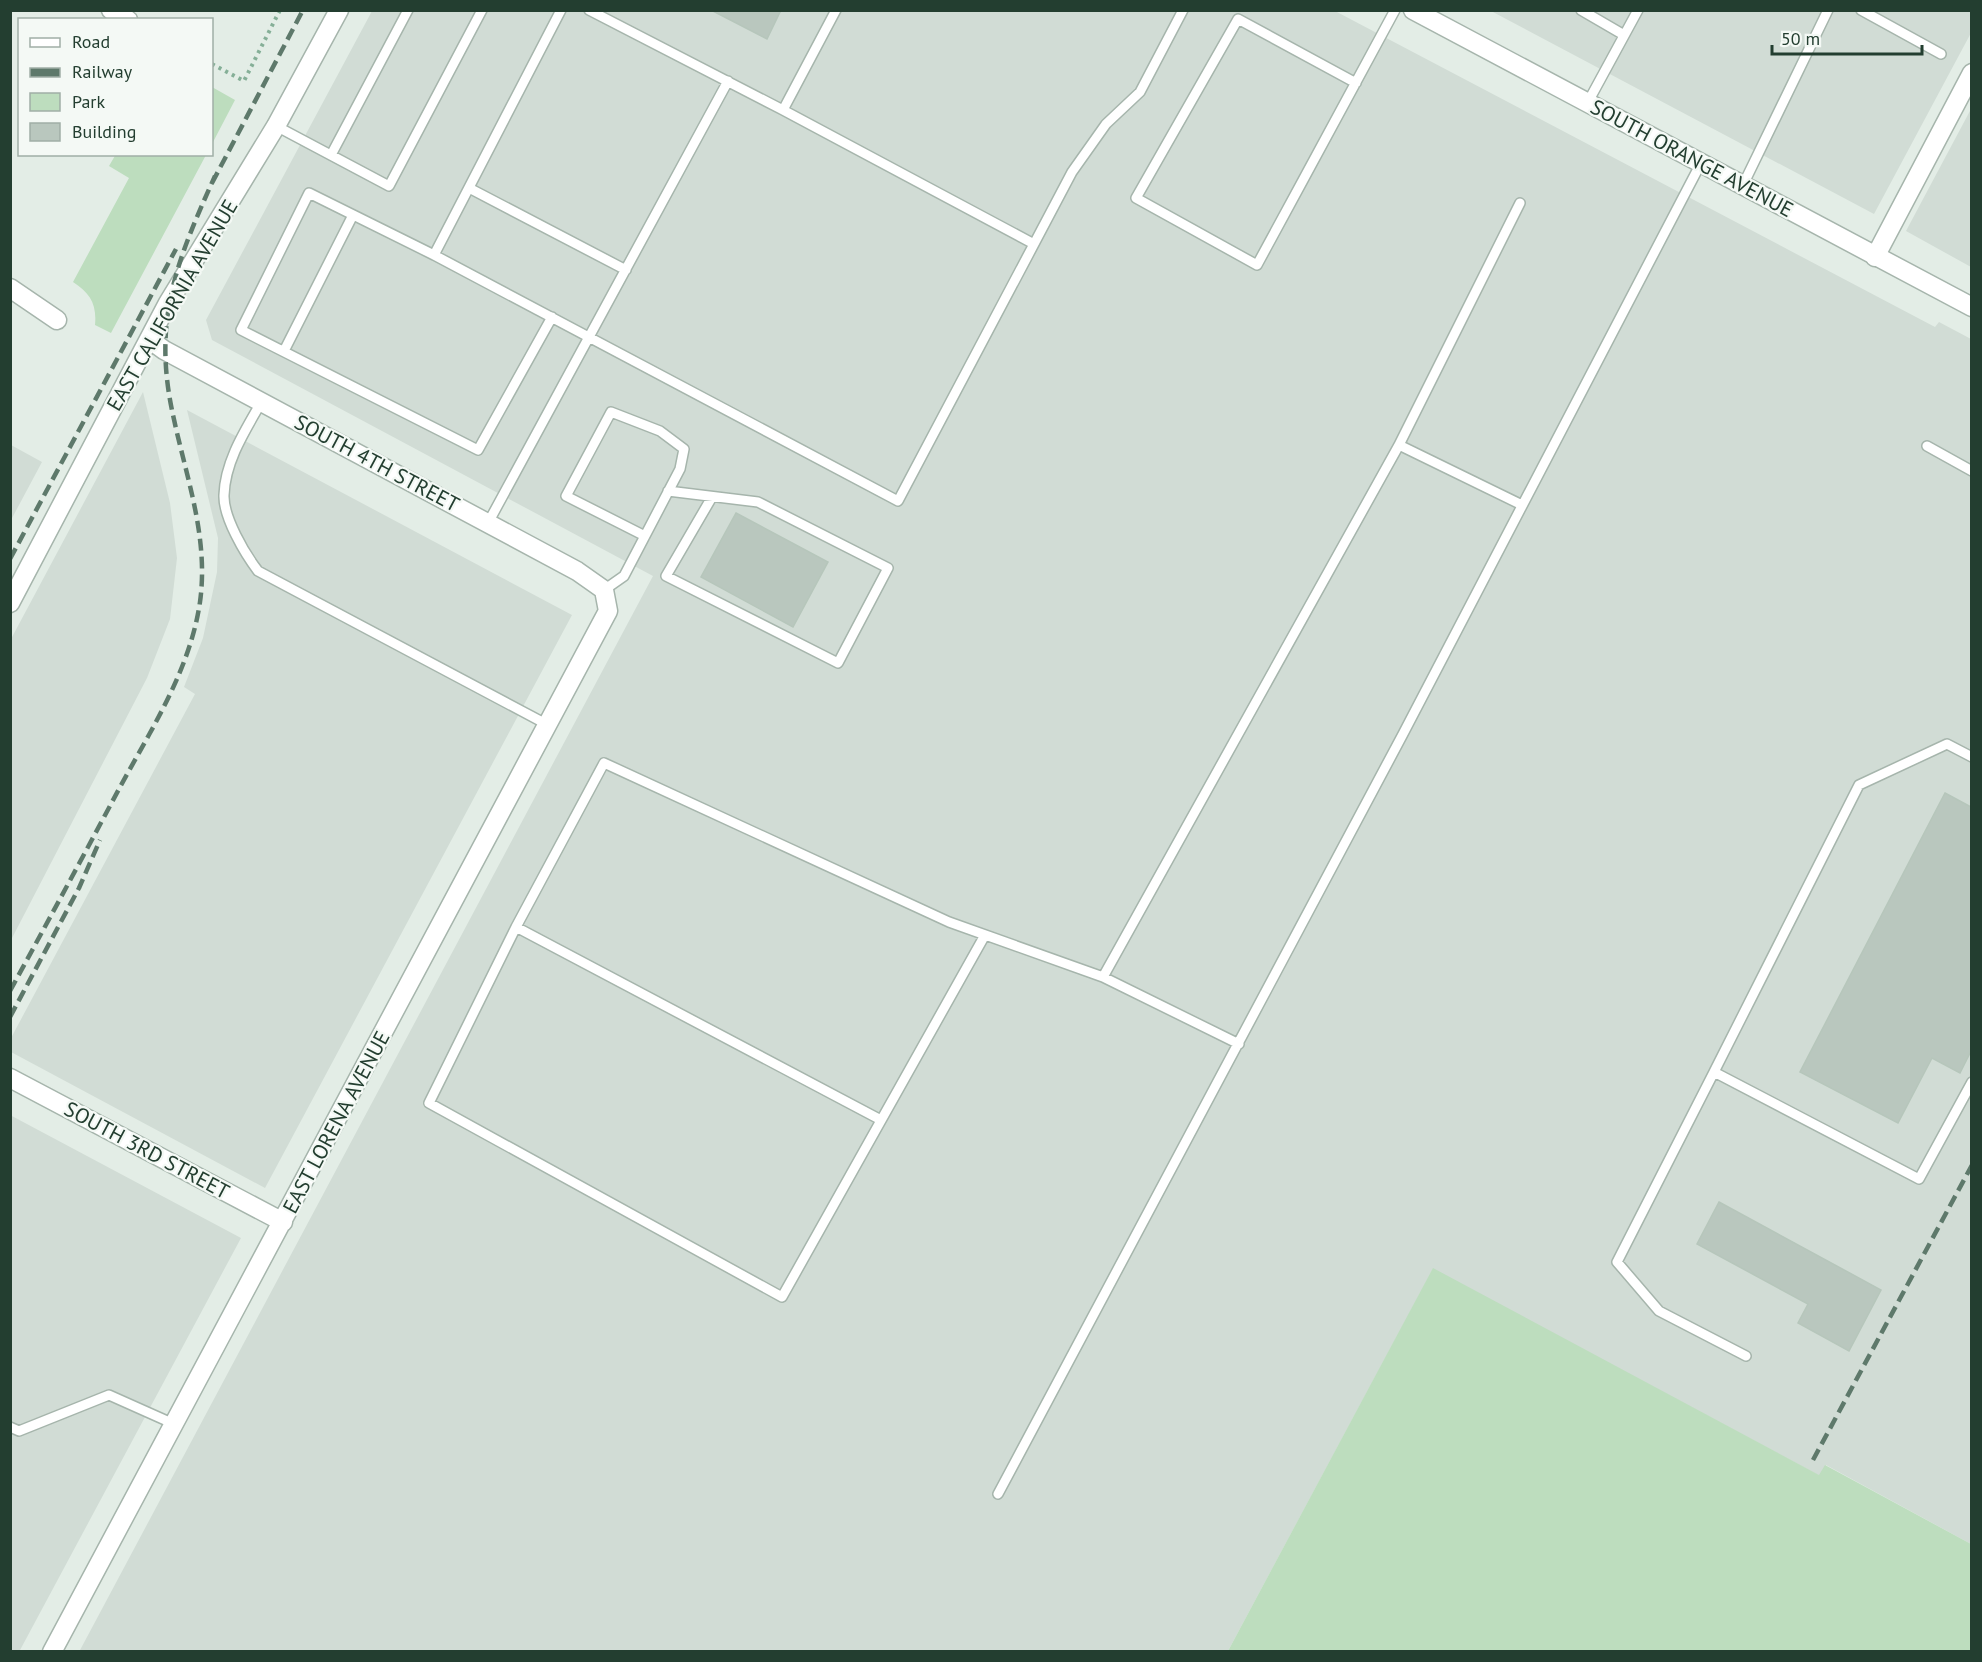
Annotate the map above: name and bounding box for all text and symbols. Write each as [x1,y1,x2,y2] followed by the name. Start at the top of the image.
[18,18,213,156] legend
[1772,18,1922,56] scale bar
[1781,27,1820,50] text: 50 m
[72,30,110,53] text: Road
[72,60,133,83] text: Railway
[72,90,105,113] text: Park
[1586,93,1798,223] street label: SOUTH ORANGE AVENUE
[72,120,136,143] text: Building
[100,194,244,416] street label: EAST CALIFORNIA AVENUE
[290,408,464,518] street label: SOUTH 4TH STREET
[276,1026,396,1218] street label: EAST LORENA AVENUE
[60,1095,235,1205] street label: SOUTH 3RD STREET

